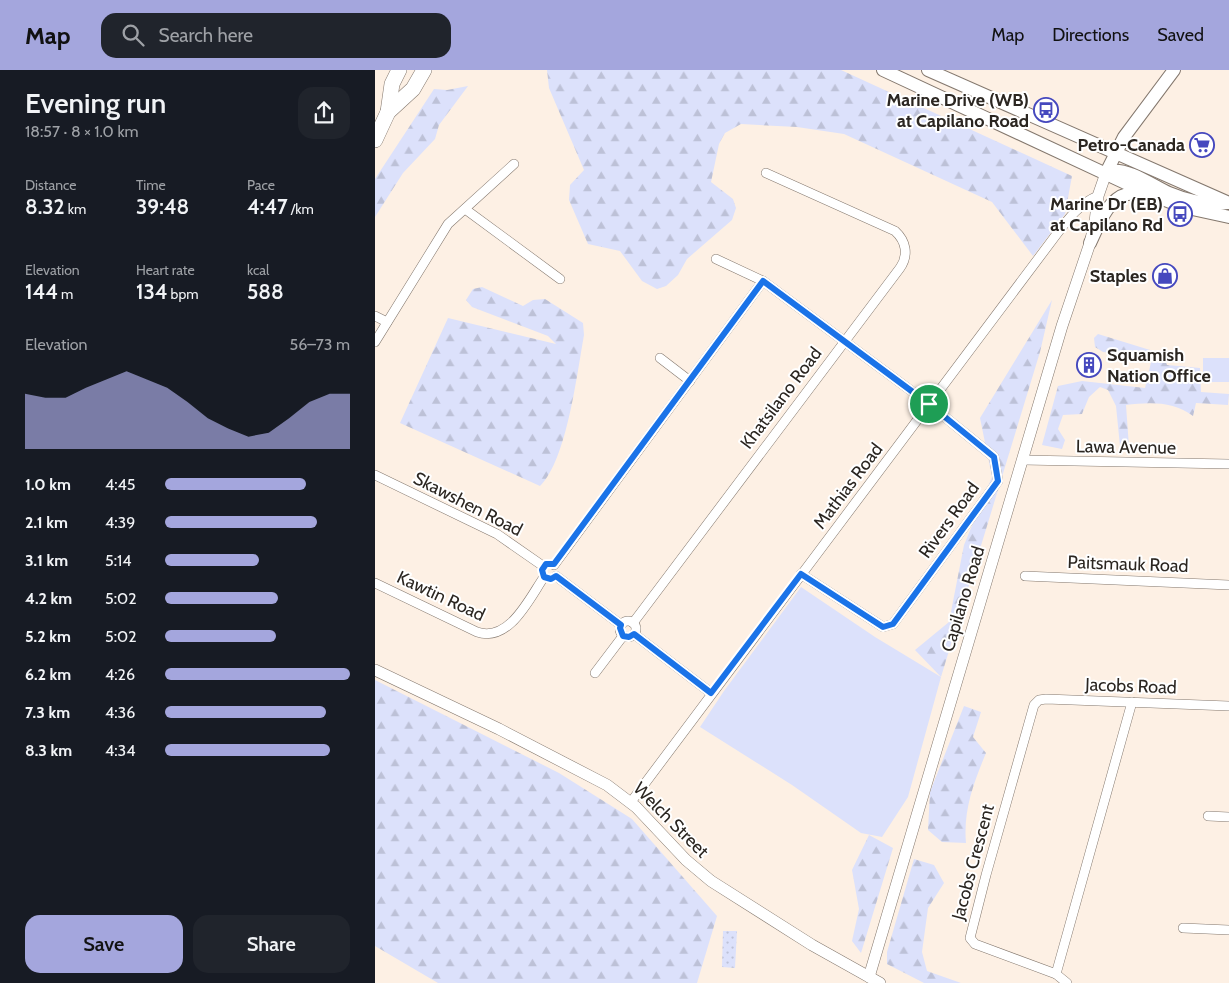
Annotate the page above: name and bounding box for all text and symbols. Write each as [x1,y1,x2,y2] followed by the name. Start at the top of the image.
[101,13,451,58] search box
[25,21,71,50] text: Map
[119,21,147,49] icon: search
[159,24,253,47] text: Search here
[991,24,1024,46] text: Map
[1052,24,1129,46] text: Directions
[1157,24,1204,46] text: Saved
[25,86,166,120] text: Evening run
[298,87,350,139] button: share
[886,89,1029,132] place label: Marine Drive (WB) at Capilano Road
[1033,97,1059,123] bus stop icon: Marine Drive (WB) at Capilano Road
[25,122,139,141] text: 18:57 · 8 × 1.0 km
[1189,132,1215,158] supermarket icon: Petro-Canada
[1077,134,1185,156] place label: Petro-Canada
[25,176,77,194] text: Distance
[136,176,166,194] text: Time
[247,176,275,194] text: Pace
[1050,193,1163,236] place label: Marine Dr (EB) at Capilano Rd
[25,194,65,219] text: 8.32
[136,194,189,219] text: 39:48
[247,194,288,219] text: 4:47
[65,200,86,218] text: km
[288,200,314,218] text: /km
[1167,201,1193,227] bus stop icon: Marine Dr (EB) at Capilano Rd
[25,261,80,279] text: Elevation
[136,261,195,279] text: Heart rate
[247,261,269,279] text: kcal
[1152,263,1178,289] shop icon: Staples
[1090,265,1147,287] place label: Staples
[25,279,58,304] text: 144
[136,279,167,304] text: 134
[247,279,284,304] text: 588
[58,285,73,303] text: m
[167,285,198,303] text: bpm
[25,335,88,354] text: Elevation
[290,335,350,354] text: 56–73 m
[736,343,826,453] street label: Khatsilano Road
[1107,344,1211,387] place label: Squamish Nation Office
[1076,352,1102,378] building icon: Squamish Nation Office
[908,383,950,425] pin
[915,390,943,418] icon: arrive
[1076,435,1176,459] street label: Lawa Avenue
[809,439,887,533] street label: Mathias Road
[410,467,526,541] street label: Skawshen Road
[25,475,71,494] text: 1.0 km
[105,475,135,494] text: 4:45
[914,478,984,562] street label: Rivers Road
[25,513,68,532] text: 2.1 km
[105,513,135,532] text: 4:39
[936,543,990,655] street label: Capilano Road
[25,551,68,570] text: 3.1 km
[105,551,131,570] text: 5:14
[1067,551,1189,577] street label: Paitsmauk Road
[393,566,489,626] street label: Kawtin Road
[25,589,72,608] text: 4.2 km
[105,589,137,608] text: 5:02
[25,627,71,646] text: 5.2 km
[105,627,137,646] text: 5:02
[25,665,71,684] text: 6.2 km
[105,665,135,684] text: 4:26
[1084,673,1177,699] street label: Jacobs Road
[25,703,70,722] text: 7.3 km
[105,703,135,722] text: 4:36
[25,741,72,760] text: 8.3 km
[105,741,135,760] text: 4:34
[629,778,713,862] street label: Welch Street
[947,802,999,923] street label: Jacobs Crescent
[25,915,183,973] button: Save
[193,915,350,973] button: Share

